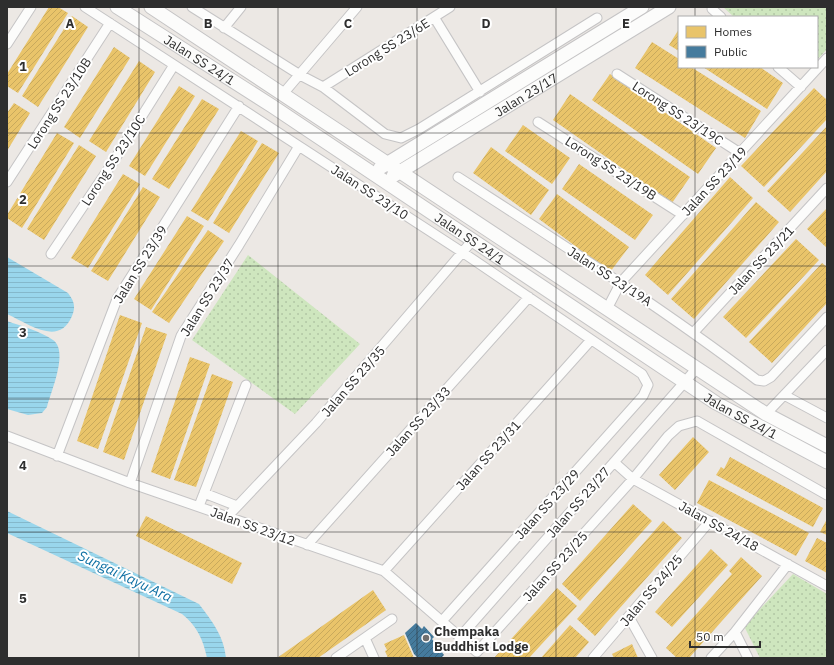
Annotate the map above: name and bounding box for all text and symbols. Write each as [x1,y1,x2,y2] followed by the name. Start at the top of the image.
[66,15,75,32] text: A
[204,15,213,32] text: B
[342,15,433,80] street label: Lorong SS 23/6E
[344,15,353,32] text: C
[481,15,491,32] text: D
[622,15,630,32] text: E
[678,16,818,68] legend
[714,24,752,39] text: Homes
[161,31,238,89] street label: Jalan SS 24/1
[714,44,747,59] text: Public
[24,54,94,152] street label: Lorong SS 23/10B
[492,69,561,121] street label: Jalan 23/17
[629,78,726,149] street label: Lorong SS 23/19C
[78,112,149,209] street label: Lorong SS 23/10C
[562,133,660,204] street label: Lorong SS 23/19B
[678,143,751,220] street label: Jalan SS 23/19
[328,161,412,224] street label: Jalan SS 23/10
[19,191,27,208] text: 2
[431,209,508,268] street label: Jalan SS 24/1
[110,222,171,306] street label: Jalan SS 23/39
[725,222,798,299] street label: Jalan SS 23/21
[564,243,656,310] street label: Jalan SS 23/19A
[177,255,238,339] street label: Jalan SS 23/37
[19,324,27,341] text: 3
[318,342,389,420] street label: Jalan SS 23/35
[382,383,454,460] street label: Jalan SS 23/33
[701,389,780,443] street label: Jalan SS 24/1
[452,417,525,494] street label: Jalan SS 23/31
[19,457,27,474] text: 4
[543,463,614,541] street label: Jalan SS 23/27
[511,466,583,543] street label: Jalan SS 23/29
[676,497,762,555] street label: Jalan SS 24/18
[208,503,297,550] street label: Jalan SS 23/12
[519,528,591,605] street label: Jalan SS 23/25
[75,546,175,606] water label: Sungai Kayu Ara
[616,551,686,630] street label: Jalan SS 24/25
[19,590,27,607] text: 5
[434,623,529,655] place label: Chempaka Buddhist Lodge
[690,623,760,649] scale bar
[696,629,724,644] text: 50 m
[421,633,431,643] marker: Chempaka Buddhist Lodge

